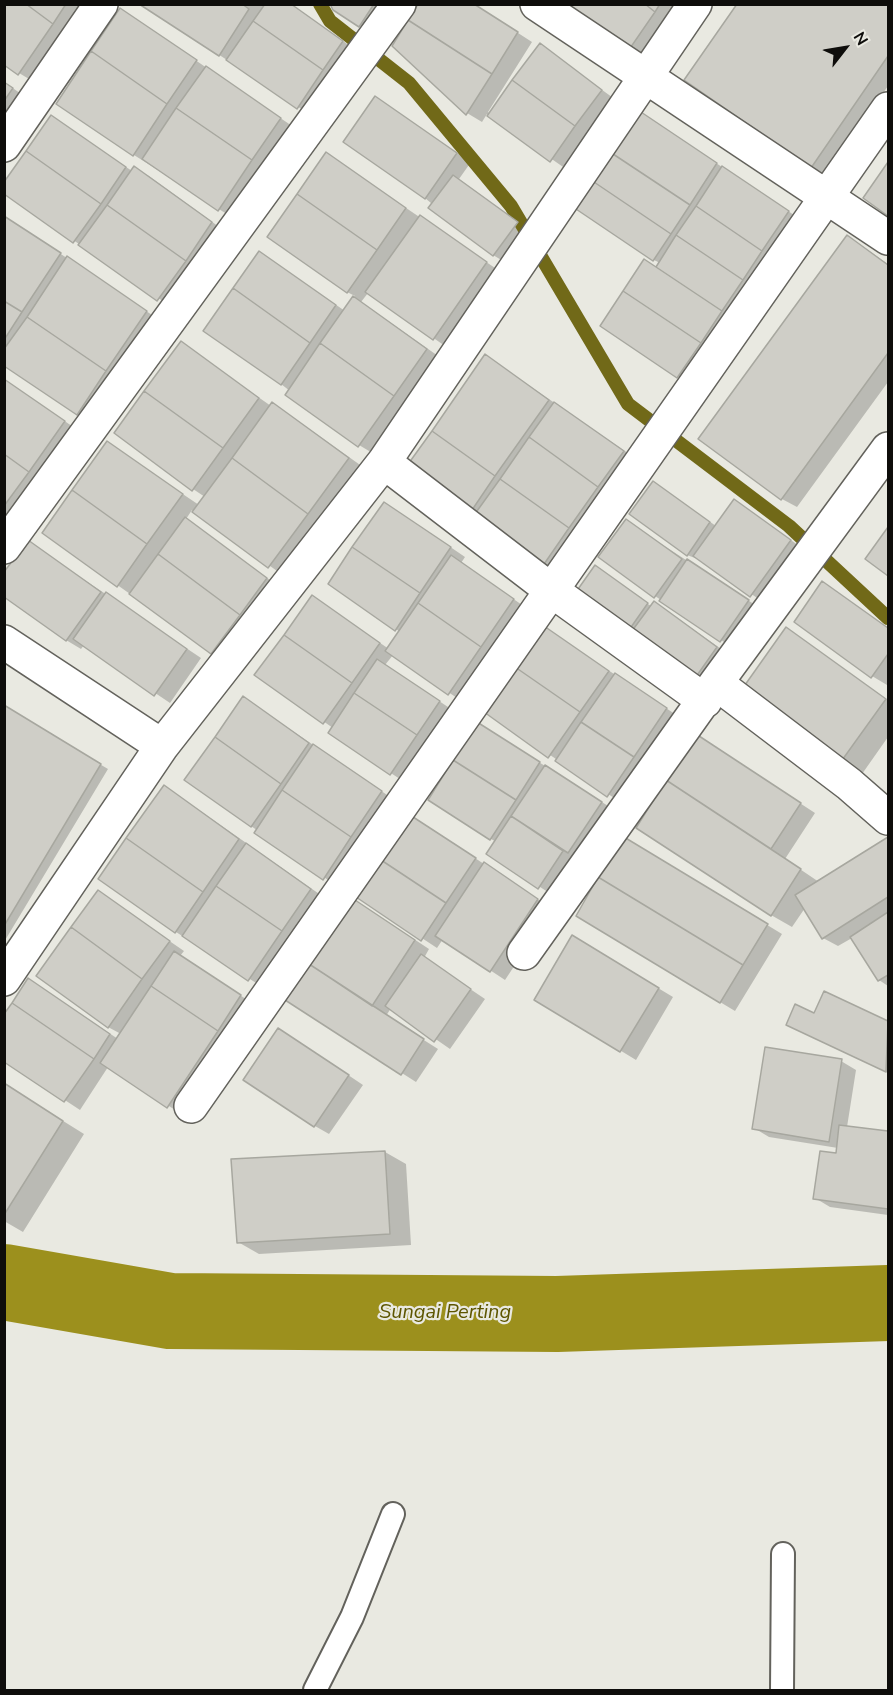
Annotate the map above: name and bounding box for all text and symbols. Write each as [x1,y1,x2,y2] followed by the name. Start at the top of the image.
[815,18,875,78] north arrow
[848,28,873,50] text: N
[379,1301,511,1325] water label: Sungai Perting

